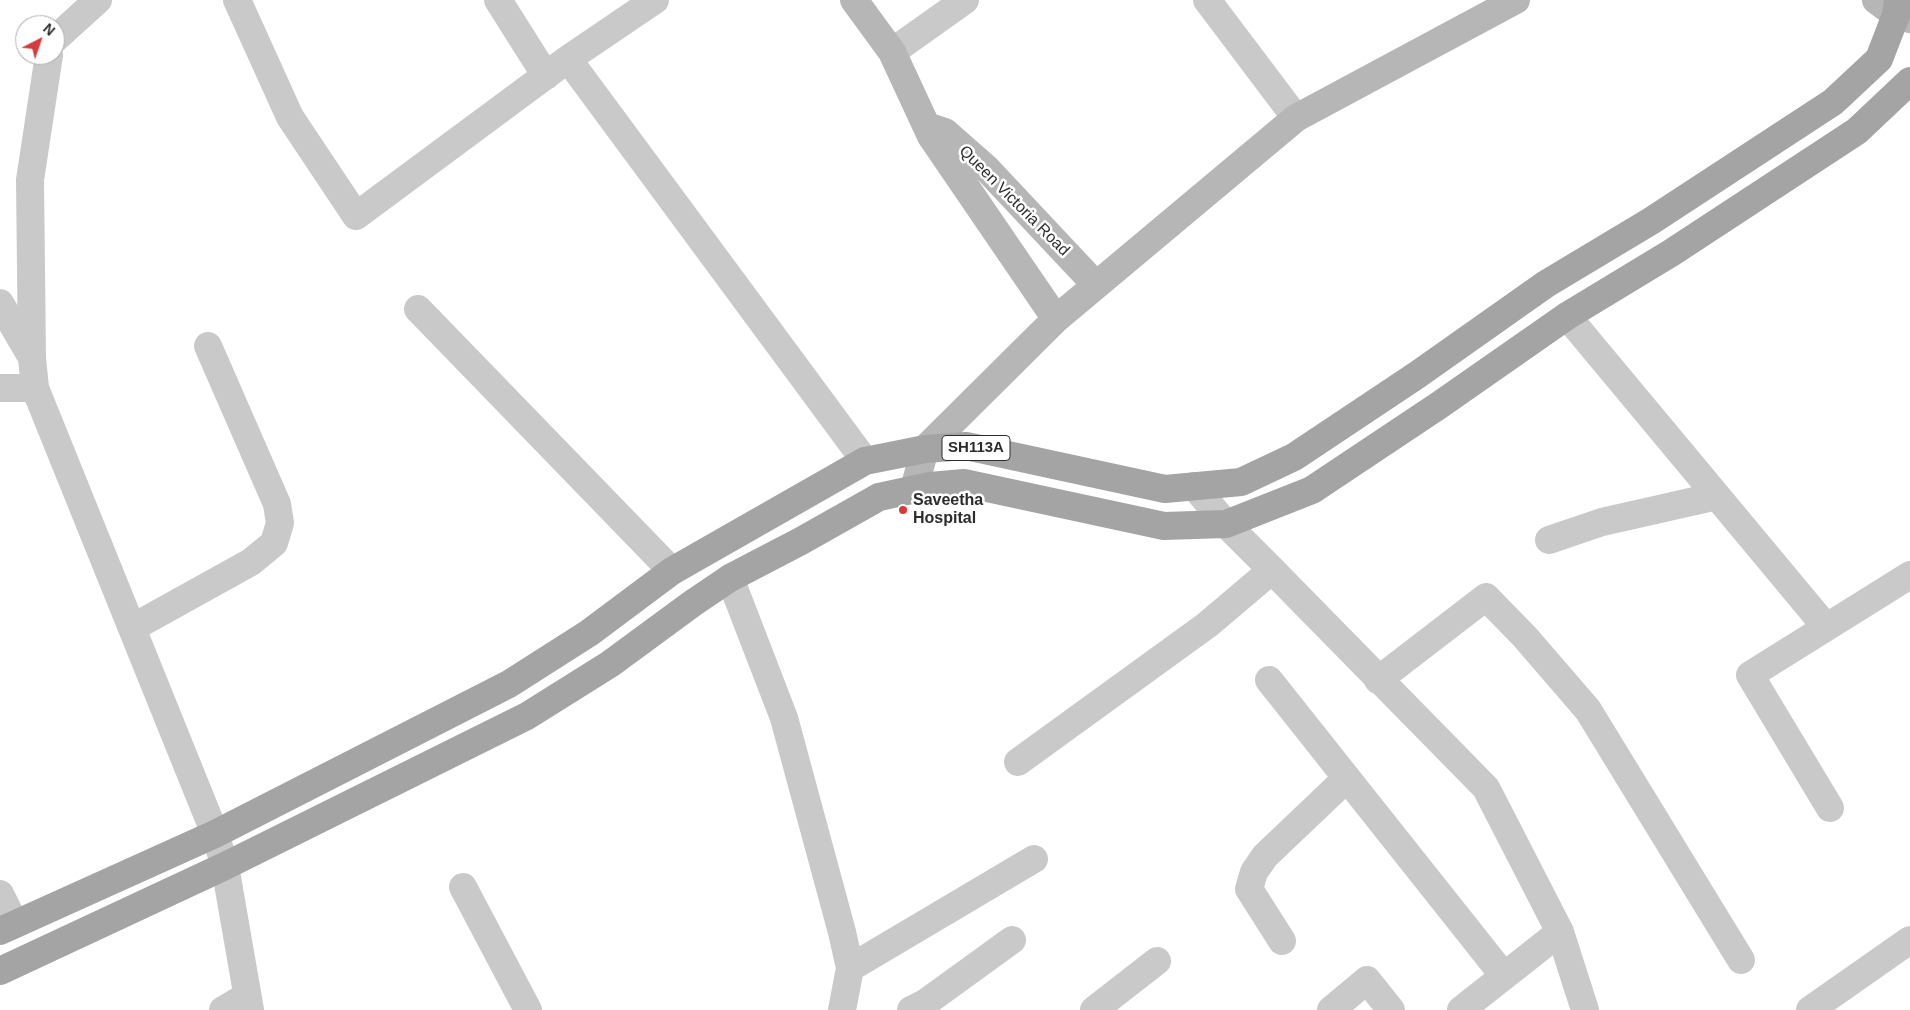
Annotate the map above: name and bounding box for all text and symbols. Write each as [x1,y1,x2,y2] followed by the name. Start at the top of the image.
[15,15,65,65] north arrow
[40,20,58,39] text: N
[955,142,1073,260] street label: Queen Victoria Road
[942,436,1010,460] road number: SH113A
[913,491,983,529] place label: Saveetha Hospital
[897,504,909,516] marker: Saveetha Hospital

